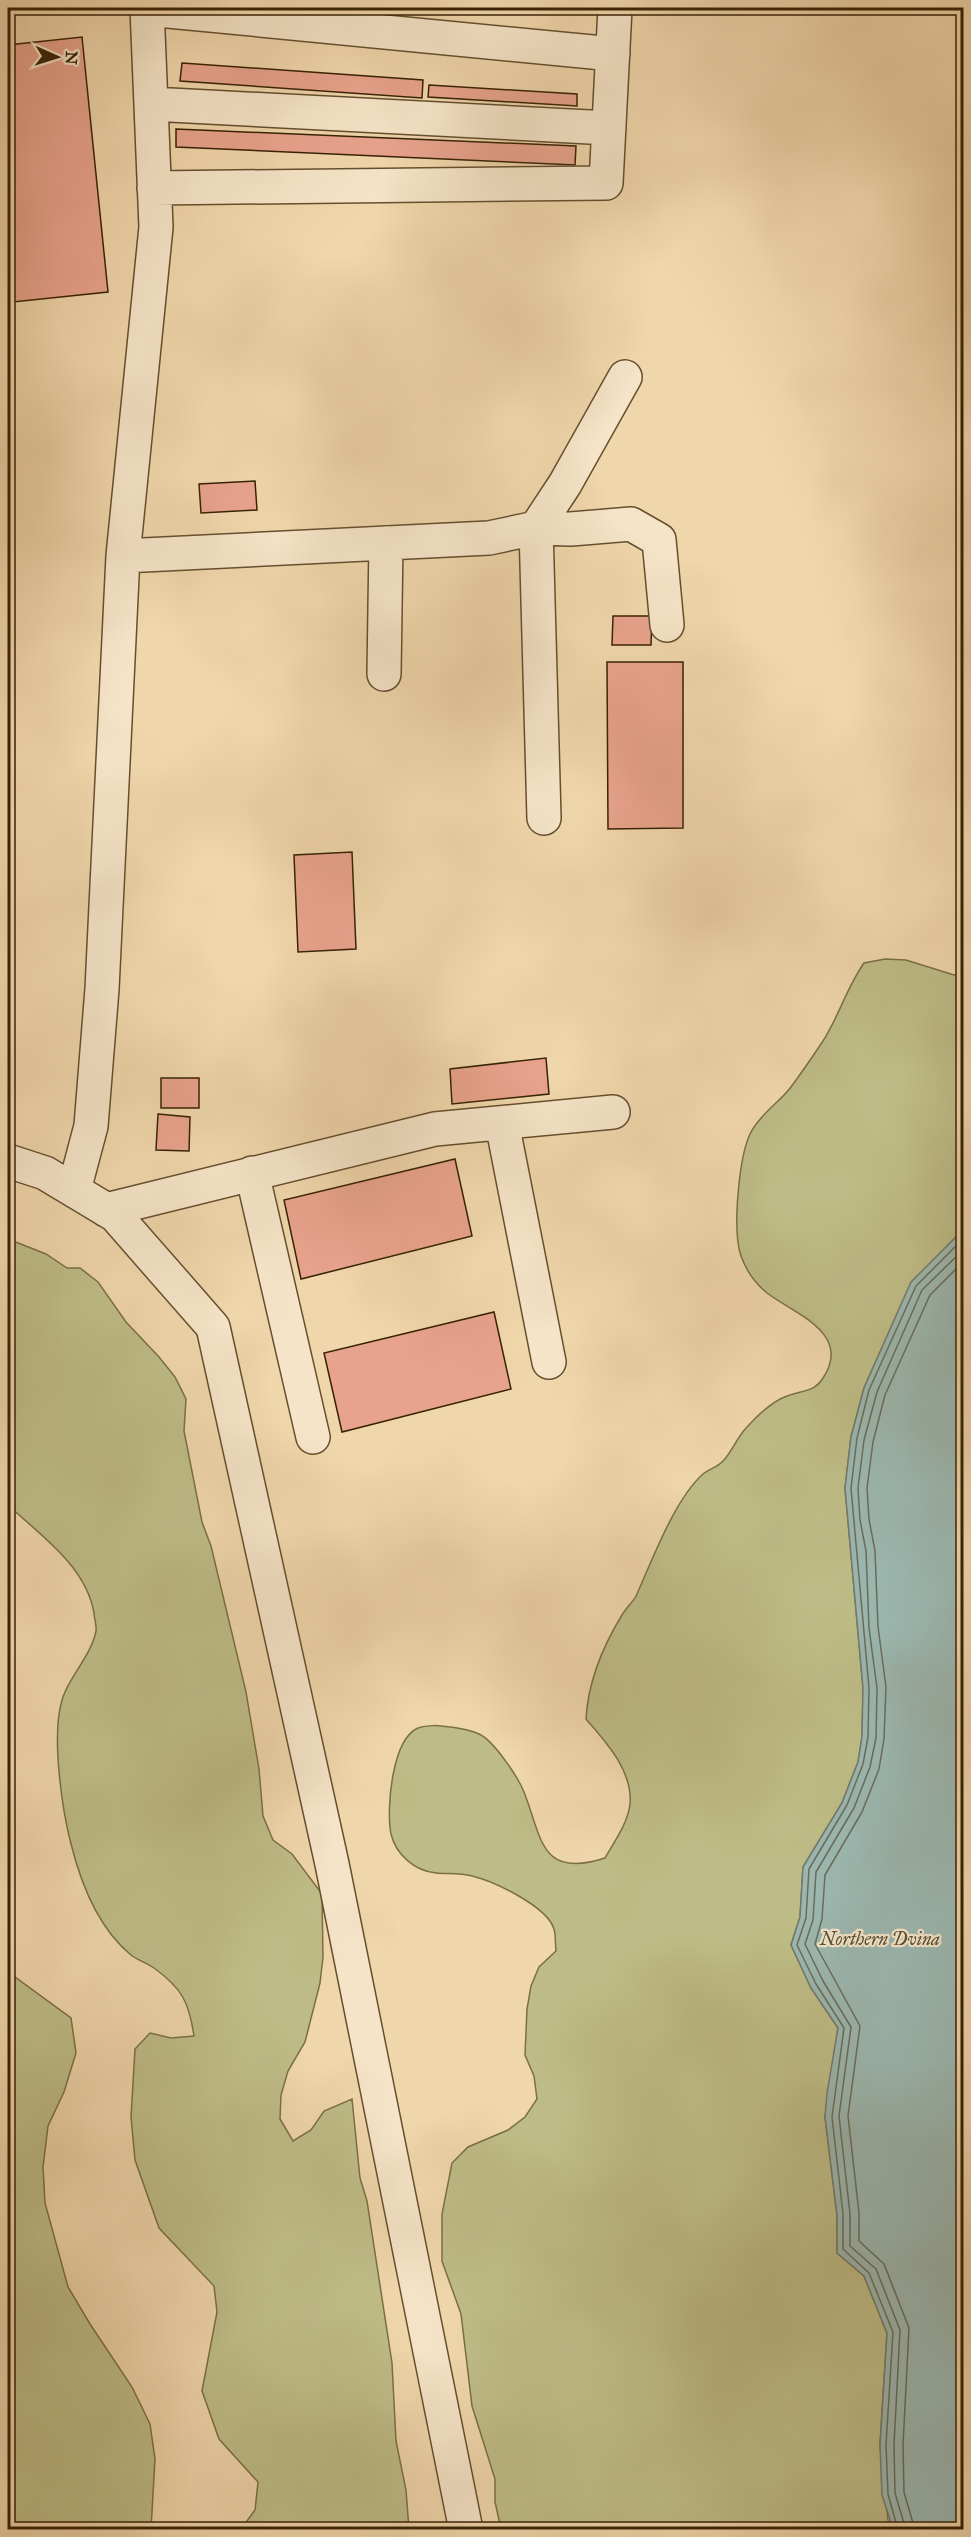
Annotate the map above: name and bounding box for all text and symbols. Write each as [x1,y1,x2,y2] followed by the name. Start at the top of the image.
[27,27,87,87] north arrow
[62,50,81,65] text: N
[819,1928,940,1950] water label: Northern Dvina

